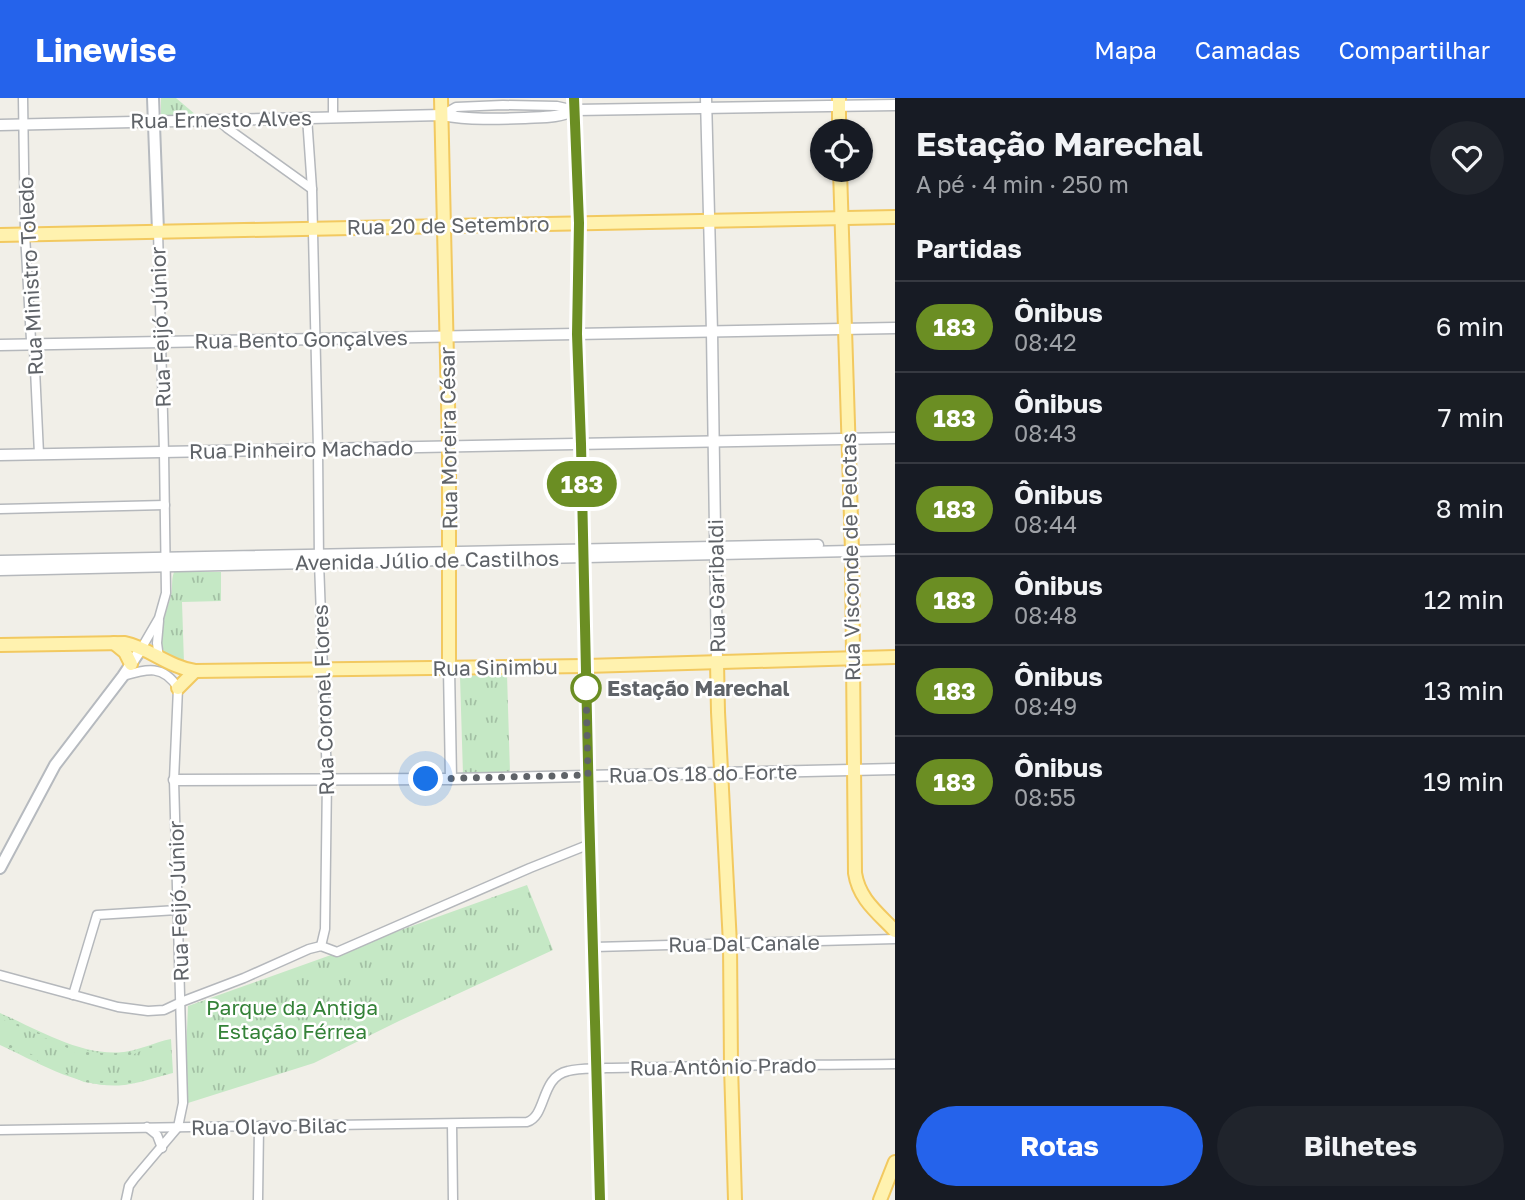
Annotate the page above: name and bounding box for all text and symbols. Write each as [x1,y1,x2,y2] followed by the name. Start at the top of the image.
[35,30,177,69] text: Linewise
[1094,35,1157,64] text: Mapa
[1195,35,1300,64] text: Camadas
[1338,35,1490,64] text: Compartilhar
[130,104,312,134] street label: Rua Ernesto Alves
[810,119,873,182] map controls
[810,119,873,182] button: locate
[1430,121,1504,195] button: heart
[916,124,1203,163] text: Estação Marechal
[916,170,1129,198] text: A pé · 4 min · 250 m
[12,176,48,376] street label: Rua Ministro Toledo
[346,210,550,240] street label: Rua 20 de Setembro
[916,233,1022,264] text: Partidas
[144,246,176,408] street label: Rua Feijó Júnior
[1014,297,1103,328] text: Ônibus
[1436,311,1504,342] text: 6 min
[933,312,976,341] text: 183
[194,324,408,354] street label: Rua Bento Gonçalves
[1014,328,1077,356] text: 08:42
[433,346,463,530] street label: Rua Moreira César
[1014,388,1103,419] text: Ônibus
[1438,402,1504,433] text: 7 min
[933,403,976,432] text: 183
[1014,419,1077,447] text: 08:43
[835,433,865,681] street label: Rua Visconde de Pelotas
[189,434,413,464] street label: Rua Pinheiro Machado
[542,461,622,507] line badge: 183
[561,469,603,498] text: 183
[1014,479,1103,510] text: Ônibus
[1436,493,1504,524] text: 8 min
[933,494,976,523] text: 183
[1014,510,1077,538] text: 08:44
[702,519,730,653] street label: Rua Garibaldi
[295,545,559,575] street label: Avenida Júlio de Castilhos
[1014,570,1103,601] text: Ônibus
[1424,584,1504,615] text: 12 min
[933,585,976,614] text: 183
[1014,601,1077,629] text: 08:48
[307,604,339,796] street label: Rua Coronel Flores
[432,653,558,681] street label: Rua Sinimbu
[1014,661,1103,692] text: Ônibus
[571,673,601,703] marker: Estação Marechal
[607,675,790,701] place label: Estação Marechal
[1424,675,1504,706] text: 13 min
[933,676,976,705] text: 183
[1014,692,1077,720] text: 08:49
[1014,752,1103,783] text: Ônibus
[608,758,798,788] street label: Rua Os 18 do Forte
[408,761,443,796] your location
[1423,766,1504,797] text: 19 min
[933,767,976,796] text: 183
[1014,783,1076,811] text: 08:55
[162,820,194,982] street label: Rua Feijó Júnior
[668,929,820,957] street label: Rua Dal Canale
[206,994,378,1044] park label: Parque da Antiga Estação Férrea
[629,1051,817,1081] street label: Rua Antônio Prado
[916,1106,1203,1186] button: Rotas
[1217,1106,1504,1186] button: Bilhetes
[191,1112,347,1140] street label: Rua Olavo Bilac

